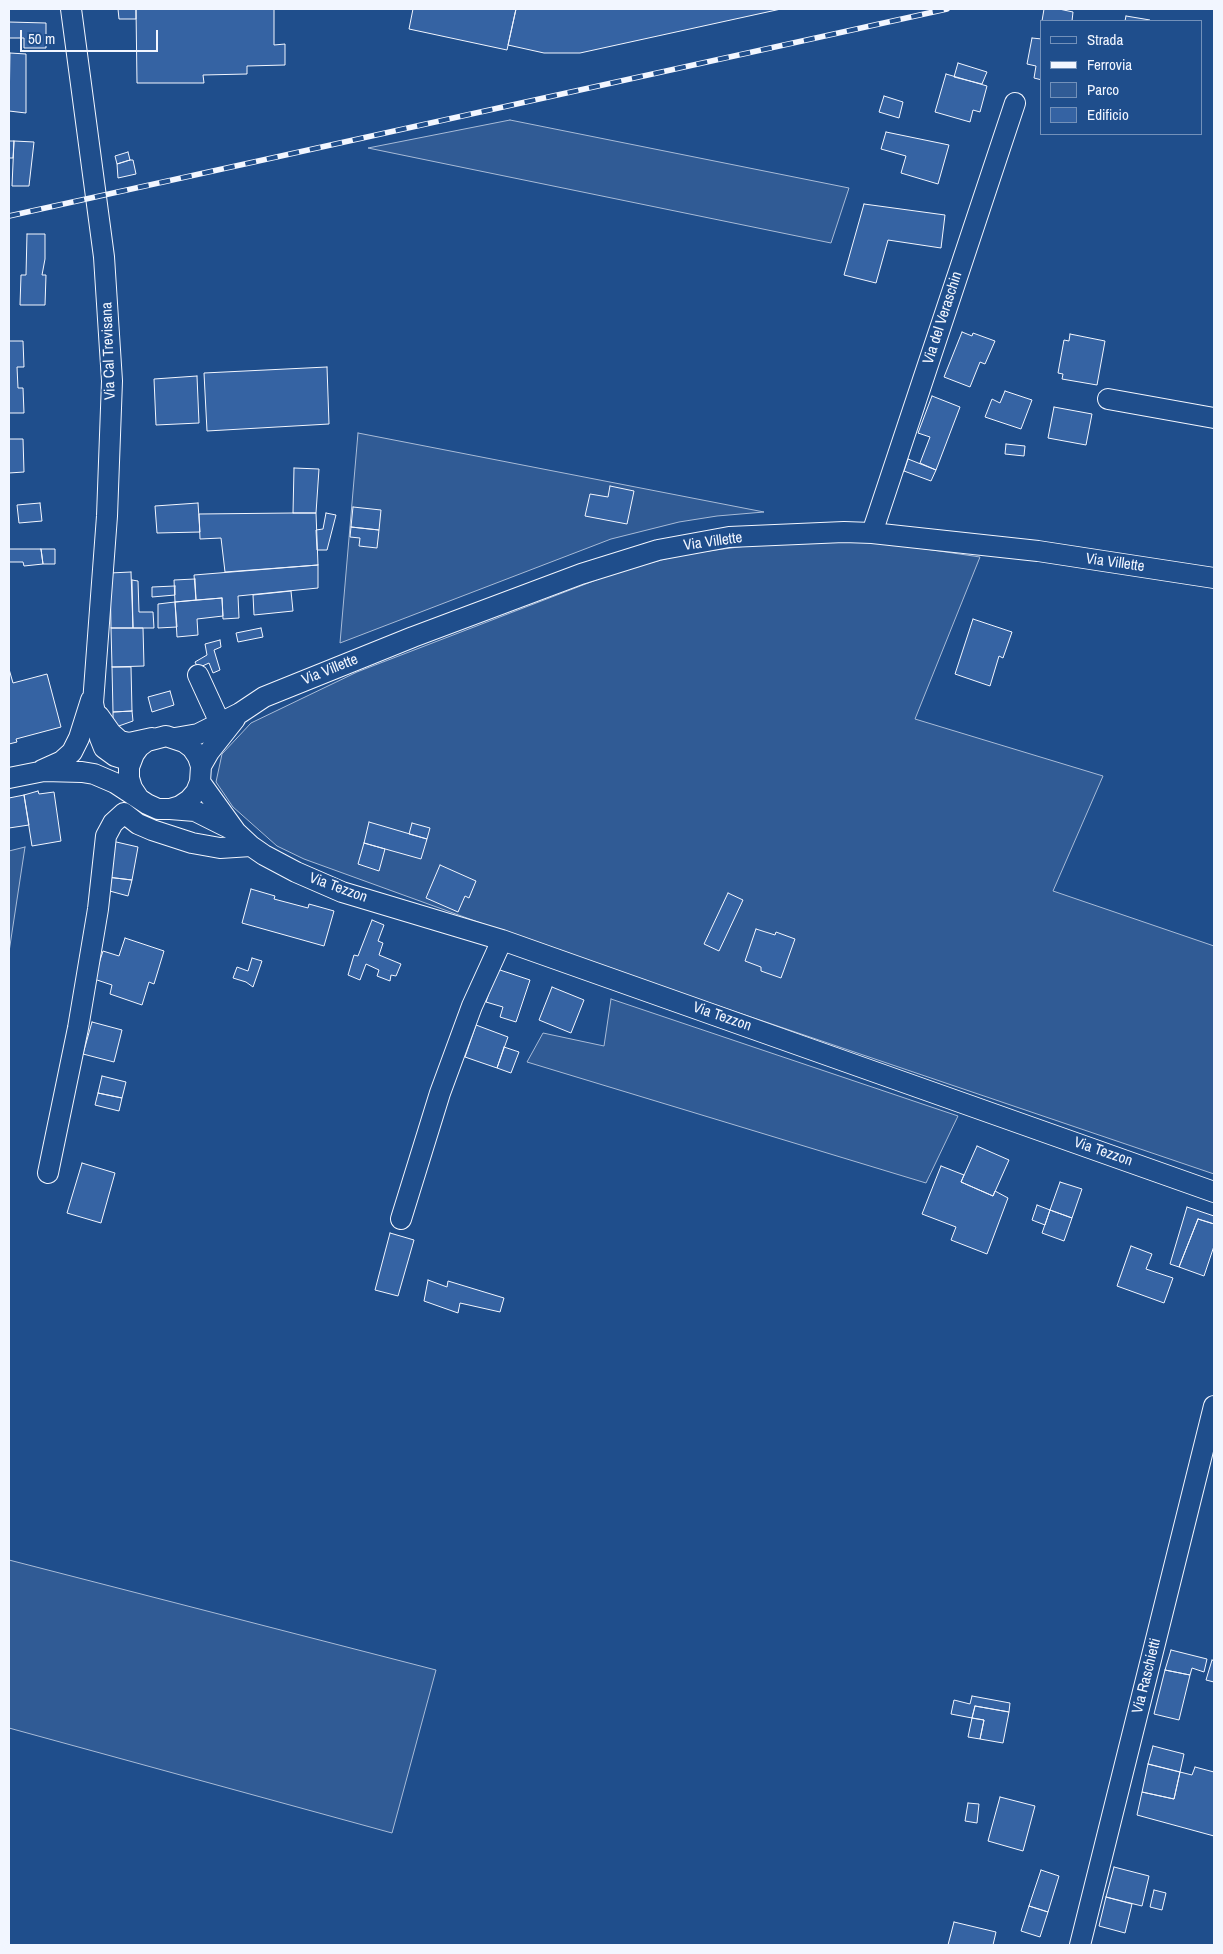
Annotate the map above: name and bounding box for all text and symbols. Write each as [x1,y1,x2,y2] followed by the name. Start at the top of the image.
[22,20,160,52] scale bar
[1040,20,1203,135] legend
[28,28,55,49] text: 50 m
[1087,29,1123,50] text: Strada
[1087,54,1132,75] text: Ferrovia
[1087,79,1119,100] text: Parco
[1087,104,1129,125] text: Edificio
[920,269,966,367] street label: Via del Veraschin
[98,302,120,400] street label: Via Cal Trevisana
[682,529,744,555] street label: Via Villette
[1084,550,1146,576] street label: Via Villette
[299,651,361,689] street label: Via Villette
[306,869,370,907] street label: Via Tezzon
[690,999,754,1035] street label: Via Tezzon
[1071,1134,1135,1170] street label: Via Tezzon
[1129,1636,1165,1716] street label: Via Raschietti

